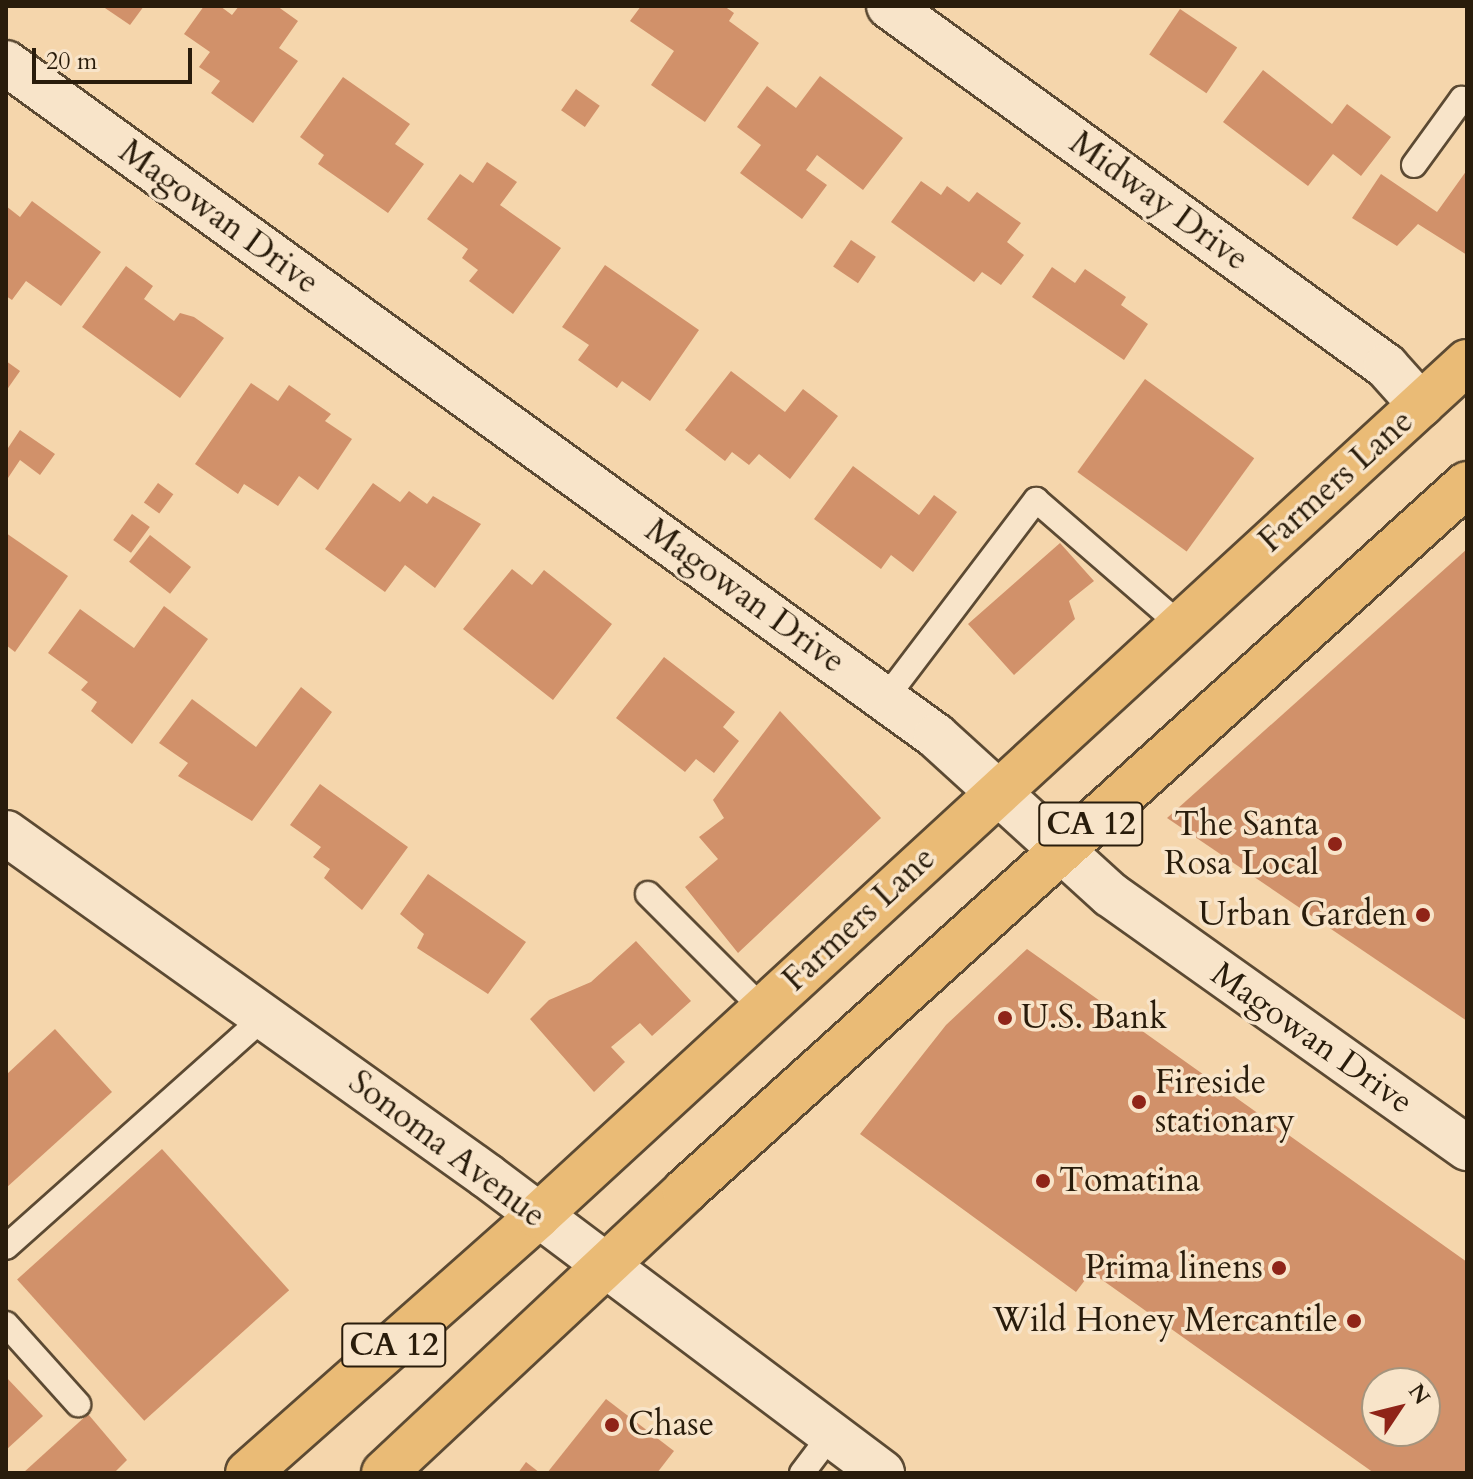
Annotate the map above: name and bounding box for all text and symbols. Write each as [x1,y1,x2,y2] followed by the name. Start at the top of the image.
[36,32,196,82] scale bar
[46,45,97,78] text: 20 m
[1062,122,1256,280] street label: Midway Drive
[111,131,327,303] street label: Magowan Drive
[1250,401,1422,561] street label: Farmers Lane
[637,510,853,682] street label: Magowan Drive
[1037,796,1145,852] road number: CA 12
[1164,804,1319,884] place label: The Santa Rosa Local
[1326,835,1344,853] marker: The Santa Rosa Local
[774,838,944,1000] street label: Farmers Lane
[1199,895,1407,935] place label: Urban Garden
[1414,906,1432,924] marker: Urban Garden
[1203,953,1421,1123] street label: Magowan Drive
[1021,998,1168,1038] place label: U.S. Bank
[996,1009,1014,1027] marker: U.S. Bank
[341,1062,553,1236] street label: Sonoma Avenue
[1155,1062,1295,1142] place label: Fireside stationary
[1130,1093,1148,1111] marker: Fireside stationary
[1059,1161,1200,1201] place label: Tomatina
[1034,1172,1052,1190] marker: Tomatina
[1085,1248,1263,1288] place label: Prima linens
[1270,1259,1288,1277] marker: Prima linens
[993,1301,1338,1341] place label: Wild Honey Mercantile
[1345,1312,1363,1330] marker: Wild Honey Mercantile
[340,1317,448,1373] road number: CA 12
[1361,1367,1441,1447] north arrow
[1401,1378,1437,1411] text: N
[628,1405,714,1445] place label: Chase
[603,1416,621,1434] marker: Chase

